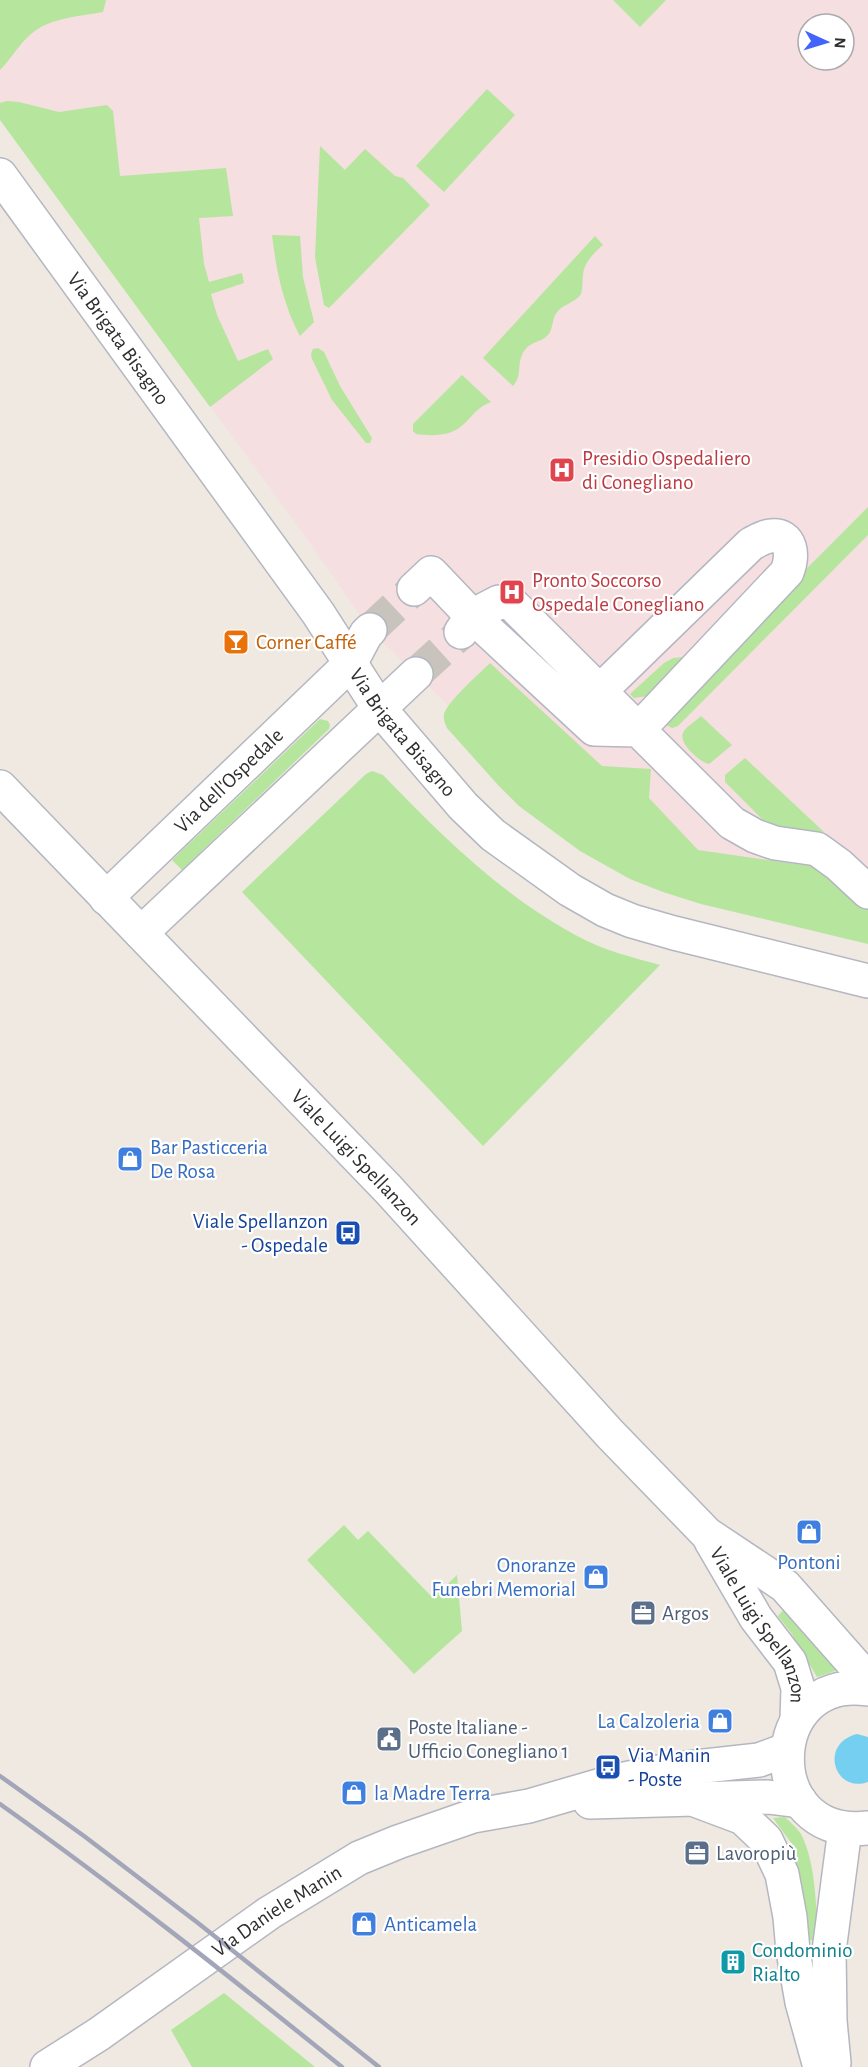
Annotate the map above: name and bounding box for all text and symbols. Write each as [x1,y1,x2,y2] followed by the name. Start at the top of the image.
[796,12,856,72] north arrow
[832,37,848,49] text: N
[64,268,174,409] street label: Via Brigata Bisagno
[582,448,751,493] place label: Presidio Ospedaliero di Conegliano
[547,455,577,485] hospital icon: Presidio Ospedaliero di Conegliano
[532,570,704,615] place label: Pronto Soccorso Ospedale Conegliano
[497,577,527,607] hospital icon: Pronto Soccorso Ospedale Conegliano
[221,627,251,657] bar icon: Corner Caffé
[256,632,357,653] place label: Corner Caffé
[346,664,460,800] street label: Via Brigata Bisagno
[170,724,287,837] street label: Via dell'Ospedale
[287,1085,426,1229] street label: Viale Luigi Spellanzon
[150,1137,268,1182] place label: Bar Pasticceria De Rosa
[115,1144,145,1174] shop icon: Bar Pasticceria De Rosa
[193,1211,328,1256] place label: Viale Spellanzon - Ospedale
[333,1218,363,1248] bus stop icon: Viale Spellanzon - Ospedale
[794,1517,824,1547] shop icon: Pontoni
[706,1543,809,1704] street label: Viale Luigi Spellanzon
[777,1552,841,1573] place label: Pontoni
[431,1555,576,1600] place label: Onoranze Funebri Memorial
[581,1562,611,1592] shop icon: Onoranze Funebri Memorial
[628,1598,658,1628] office icon: Argos
[662,1603,709,1624] place label: Argos
[705,1706,735,1736] shop icon: La Calzoleria
[597,1711,700,1732] place label: La Calzoleria
[408,1717,569,1762] place label: Poste Italiane - Ufficio Conegliano 1
[374,1724,404,1754] public building icon: Poste Italiane - Ufficio Conegliano 1
[628,1745,711,1790] place label: Via Manin - Poste
[593,1752,623,1782] bus stop icon: Via Manin - Poste
[339,1778,369,1808] shop icon: la Madre Terra
[374,1783,491,1804] place label: la Madre Terra
[682,1838,712,1868] office icon: Lavoropiù
[716,1843,797,1864] place label: Lavoropiù
[208,1861,345,1960] street label: Via Daniele Manin
[349,1909,379,1939] shop icon: Anticamela
[384,1914,478,1935] place label: Anticamela
[752,1940,853,1985] place label: Condominio Rialto
[718,1947,748,1977] building icon: Condominio Rialto

